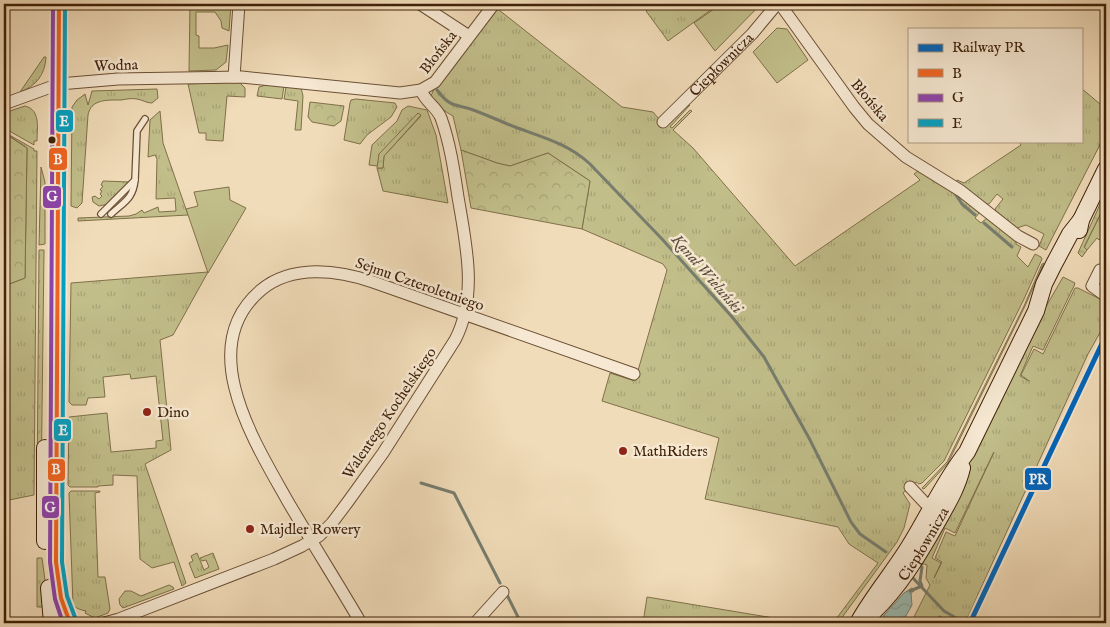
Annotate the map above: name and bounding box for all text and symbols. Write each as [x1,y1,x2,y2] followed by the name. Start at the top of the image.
[416,26,462,78] street label: Błońska
[685,28,758,101] street label: Ciepłownicza
[908,28,1082,142] legend
[952,38,1025,57] text: Railway PR
[94,55,139,76] street label: Wodna
[952,64,962,83] text: B
[846,75,893,126] street label: Błońska
[952,88,964,107] text: G
[55,109,74,133] line badge: E
[59,113,69,131] text: E
[952,114,962,133] text: E
[47,135,57,145] unlabelled marker
[48,147,68,171] line badge: B
[53,151,63,169] text: B
[42,185,62,209] line badge: G
[46,188,58,206] text: G
[666,230,747,319] water label: Kanał Wieluński
[353,254,487,315] street label: Sejmu Czteroletniego
[338,344,441,483] street label: Walentego Kochelskiego
[157,403,189,422] place label: Dino
[141,406,153,418] marker: Dino
[53,418,72,442] line badge: E
[58,422,68,440] text: E
[633,442,708,461] place label: MathRiders
[617,445,629,457] marker: MathRiders
[47,458,66,482] line badge: B
[51,461,61,479] text: B
[1024,467,1052,491] line badge: PR
[1029,471,1049,489] text: PR
[41,495,60,519] line badge: G
[44,499,56,517] text: G
[894,503,954,585] street label: Ciepłownicza
[260,520,361,539] place label: Majdler Rowery
[244,523,256,535] marker: Majdler Rowery

